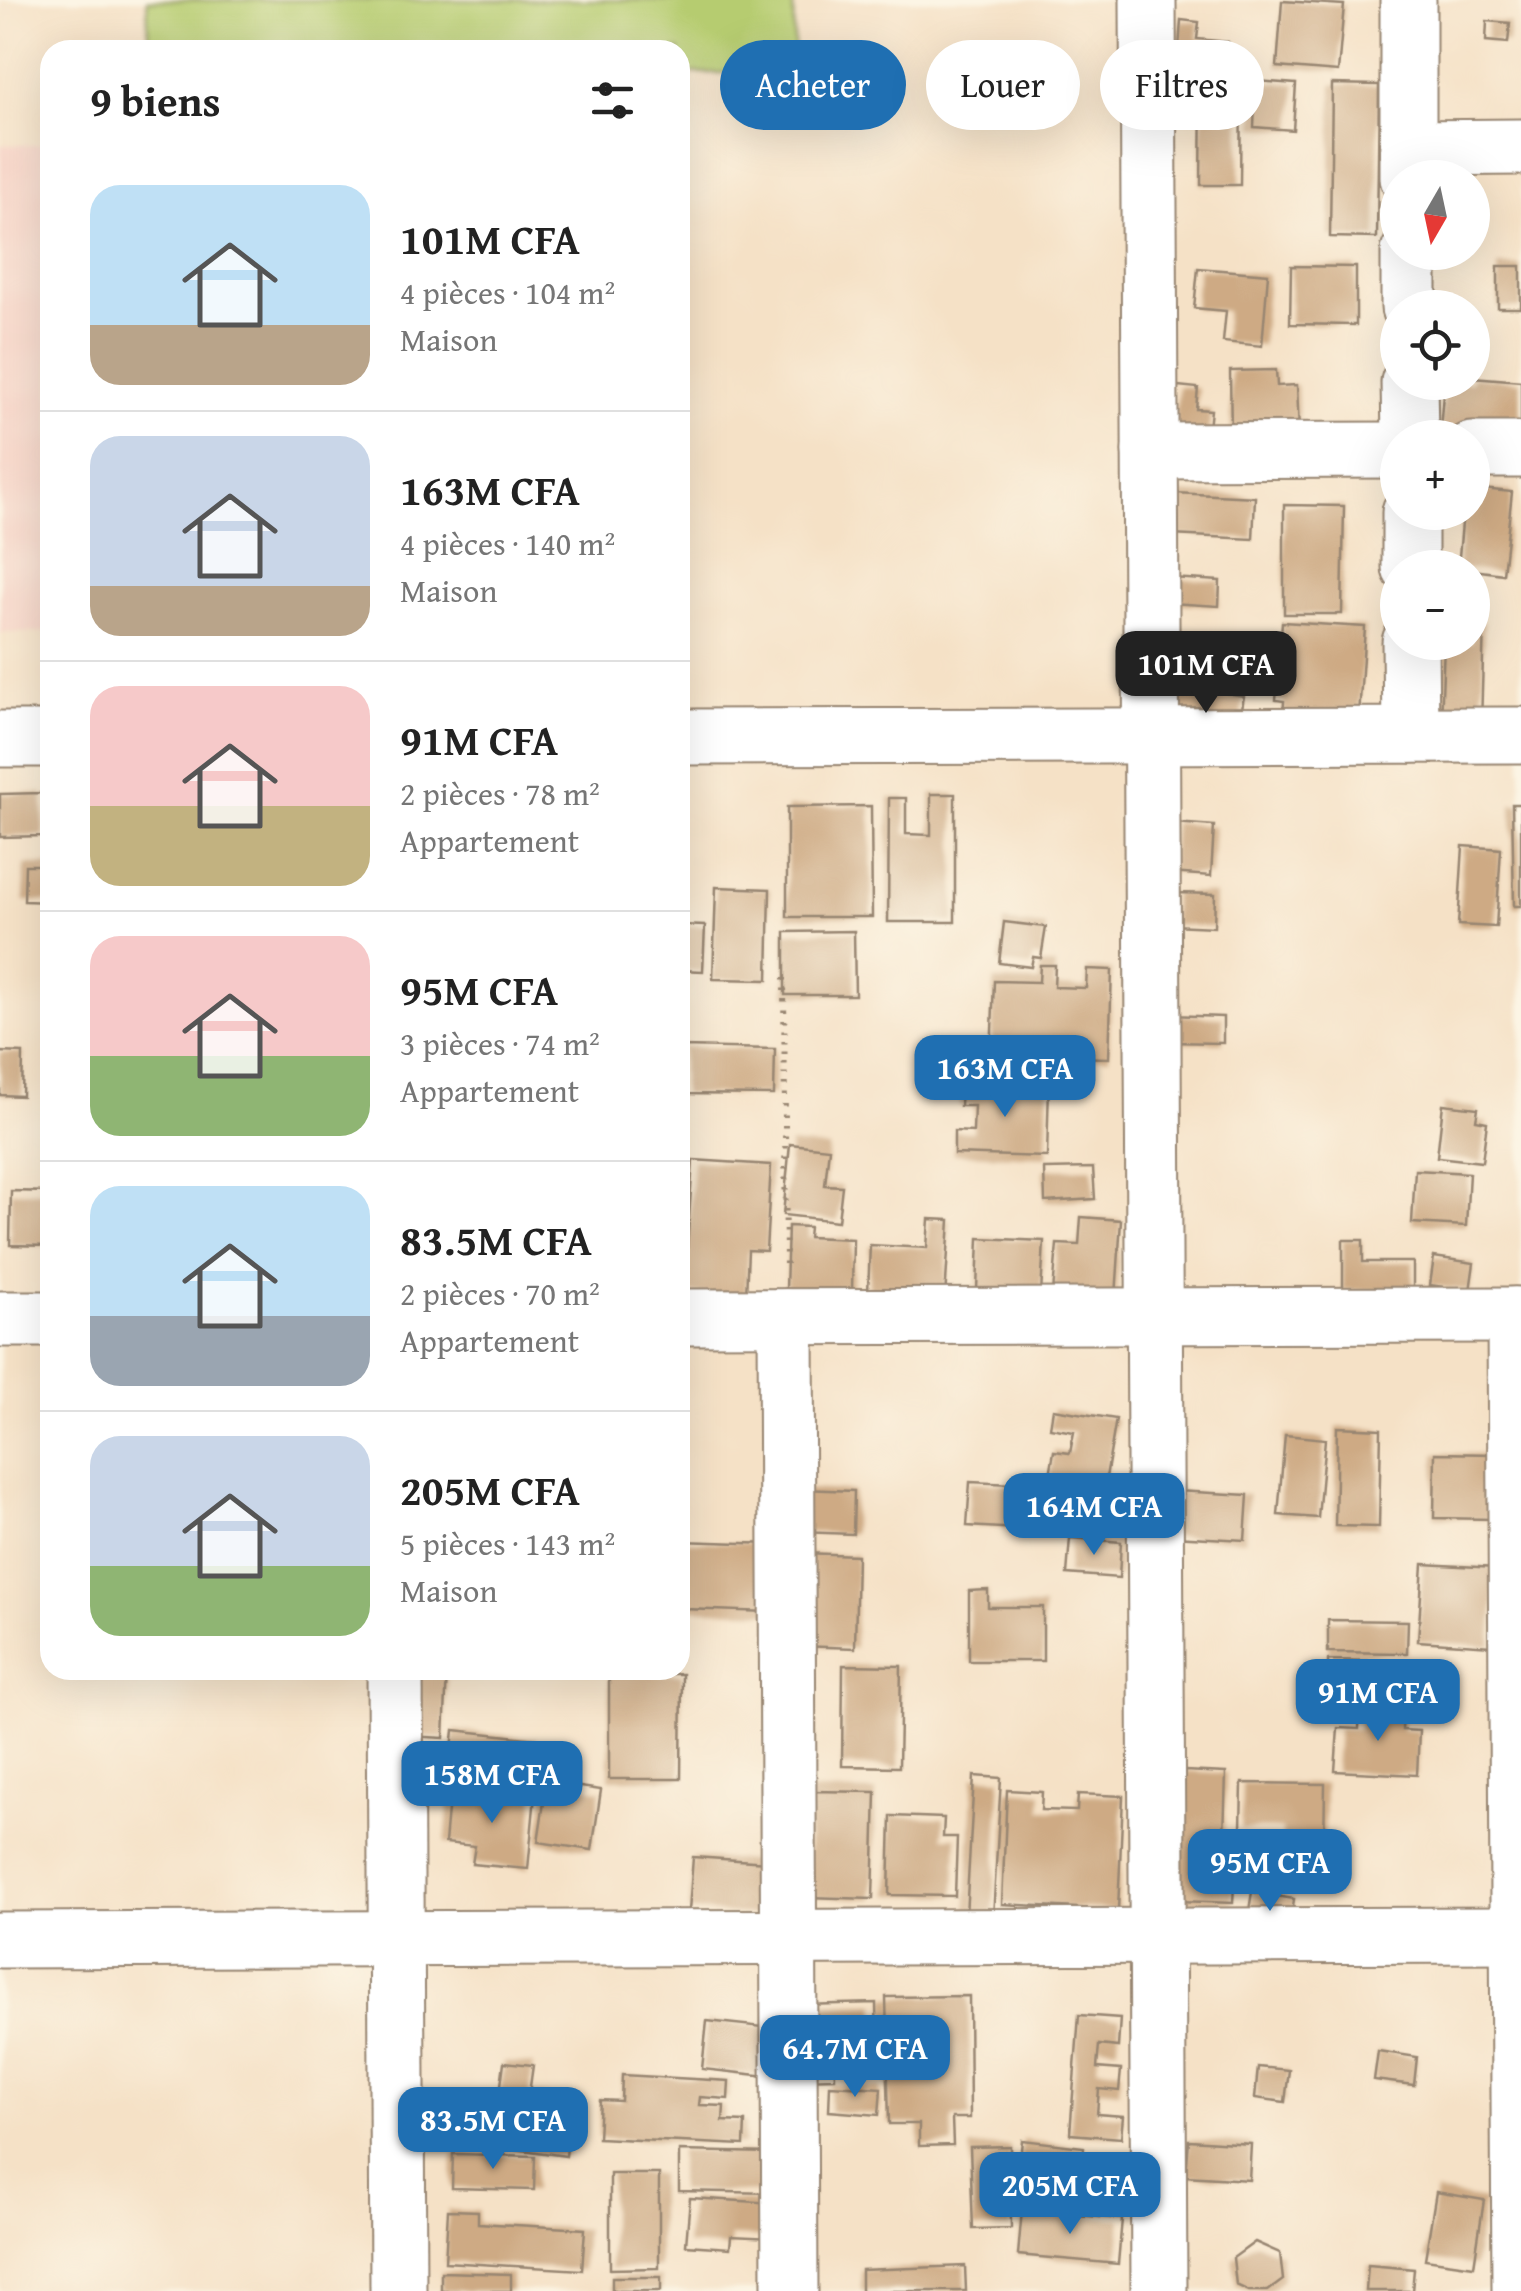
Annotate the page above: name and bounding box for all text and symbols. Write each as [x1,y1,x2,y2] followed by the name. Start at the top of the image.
[720,40,906,130] chip: Acheter
[926,40,1080,130] chip: Louer
[1100,40,1264,130] chip: Filtres
[90,70,221,131] text: 9 biens
[585,73,640,128] icon: filters
[1380,160,1490,270] north arrow
[1380,160,1490,660] map controls
[400,208,580,269] text: 101M CFA
[170,225,290,345] icon: home
[400,269,615,316] text: 4 pièces · 104 m²
[1380,290,1490,400] button: locate
[400,316,497,363] text: Maison
[1380,420,1490,530] button: +
[400,459,580,520] text: 163M CFA
[170,476,290,596] icon: home
[400,520,615,567] text: 4 pièces · 140 m²
[1380,550,1490,660] button: −
[400,567,497,614] text: Maison
[1103,631,1309,716] pin: 101M CFA
[1137,640,1275,687] text: 101M CFA
[400,709,558,770] text: 91M CFA
[170,726,290,846] icon: home
[400,770,600,817] text: 2 pièces · 78 m²
[400,817,579,864] text: Appartement
[400,959,558,1020] text: 95M CFA
[170,976,290,1096] icon: home
[400,1020,600,1067] text: 3 pièces · 74 m²
[902,1035,1108,1120] pin: 163M CFA
[936,1044,1074,1091] text: 163M CFA
[400,1067,579,1114] text: Appartement
[400,1209,592,1270] text: 83.5M CFA
[170,1226,290,1346] icon: home
[400,1270,600,1317] text: 2 pièces · 70 m²
[400,1317,579,1364] text: Appartement
[400,1459,580,1520] text: 205M CFA
[991,1473,1197,1558] pin: 164M CFA
[170,1476,290,1596] icon: home
[1025,1482,1163,1529] text: 164M CFA
[400,1520,615,1567] text: 5 pièces · 143 m²
[400,1567,497,1614] text: Maison
[1286,1659,1470,1744] pin: 91M CFA
[1318,1668,1438,1715] text: 91M CFA
[389,1741,595,1826] pin: 158M CFA
[423,1750,561,1797] text: 158M CFA
[1178,1829,1362,1914] pin: 95M CFA
[1210,1838,1330,1885] text: 95M CFA
[741,2015,969,2100] pin: 64.7M CFA
[782,2024,928,2071] text: 64.7M CFA
[379,2087,607,2172] pin: 83.5M CFA
[420,2096,566,2143] text: 83.5M CFA
[967,2152,1173,2237] pin: 205M CFA
[1001,2161,1139,2208] text: 205M CFA

